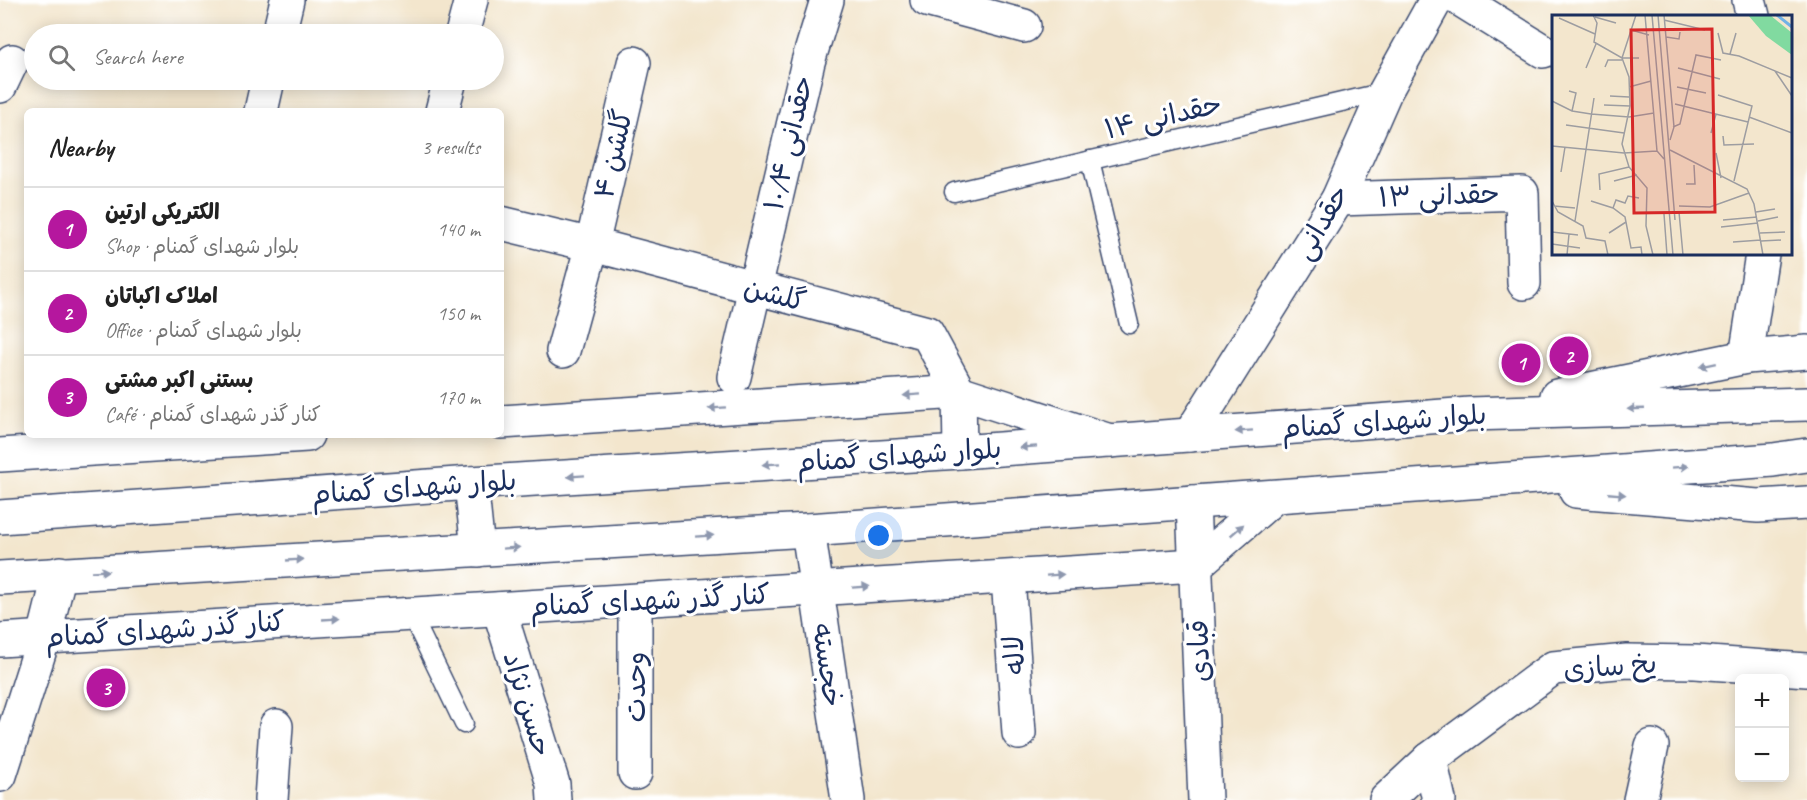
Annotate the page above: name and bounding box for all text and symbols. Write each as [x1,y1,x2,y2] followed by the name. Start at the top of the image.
[1552,15,1792,255] inset map
[24,24,504,90] search box
[45,41,78,74] icon: search
[93,43,183,71] text: Search here
[755,72,821,214] street label: حقدانی ۱۰/۴
[1101,86,1225,146] street label: حقدانی ۱۴
[586,106,640,202] street label: گلشن ۴
[48,131,113,164] text: Nearby
[421,135,480,160] text: 3 results
[1378,175,1500,215] street label: حقدانی ۱۳
[1286,178,1356,266] street label: حقدانی
[105,198,220,226] text: الکتریکی ارتین
[63,217,72,242] text: 1
[437,217,480,242] text: 140 m
[105,234,299,259] text: Shop · بلوار شهدای گمنام
[740,269,810,319] street label: گلشن
[105,282,218,310] text: املاک اکباتان
[63,301,72,326] text: 2
[437,301,480,326] text: 150 m
[105,318,302,343] text: Office · بلوار شهدای گمنام
[1550,334,1588,378] pin: 2
[1502,340,1540,386] pin: 1
[1698,361,1717,370] one-way arrow
[105,366,253,394] text: بستنی اکبر مشتی
[63,385,72,410] text: 3
[437,385,480,410] text: 170 m
[902,391,921,400] one-way arrow
[1280,396,1488,450] street label: بلوار شهدای گمنام
[105,402,321,427] text: Café · کنار گذر شهدای گمنام
[708,403,727,413] one-way arrow
[1626,404,1645,414] one-way arrow
[1234,426,1253,436] one-way arrow
[795,430,1003,484] street label: بلوار شهدای گمنام
[1019,442,1038,451] one-way arrow
[761,459,780,468] one-way arrow
[310,462,518,516] street label: بلوار شهدای گمنام
[1671,462,1690,472] one-way arrow
[567,471,586,481] one-way arrow
[1608,489,1627,499] one-way arrow
[864,521,893,550] your location
[1229,523,1244,537] one-way arrow
[696,532,715,541] one-way arrow
[501,544,520,553] one-way arrow
[285,556,304,565] one-way arrow
[91,567,110,576] one-way arrow
[1046,570,1065,580] one-way arrow
[529,576,771,628] street label: کنار گذر شهدای گمنام
[851,583,870,592] one-way arrow
[44,603,286,659] street label: کنار گذر شهدای گمنام
[321,615,340,624] one-way arrow
[1180,619,1218,683] street label: قبادی
[805,621,851,709] street label: خجسته
[995,634,1033,676] street label: لاله
[1562,645,1658,688] street label: یخ سازی
[496,647,560,761] street label: حسن نژاد
[618,652,653,722] street label: وحدت
[86,666,126,710] pin: 3
[1735,674,1789,782] map controls
[1735,674,1789,728] button: +
[1735,728,1789,782] button: −

